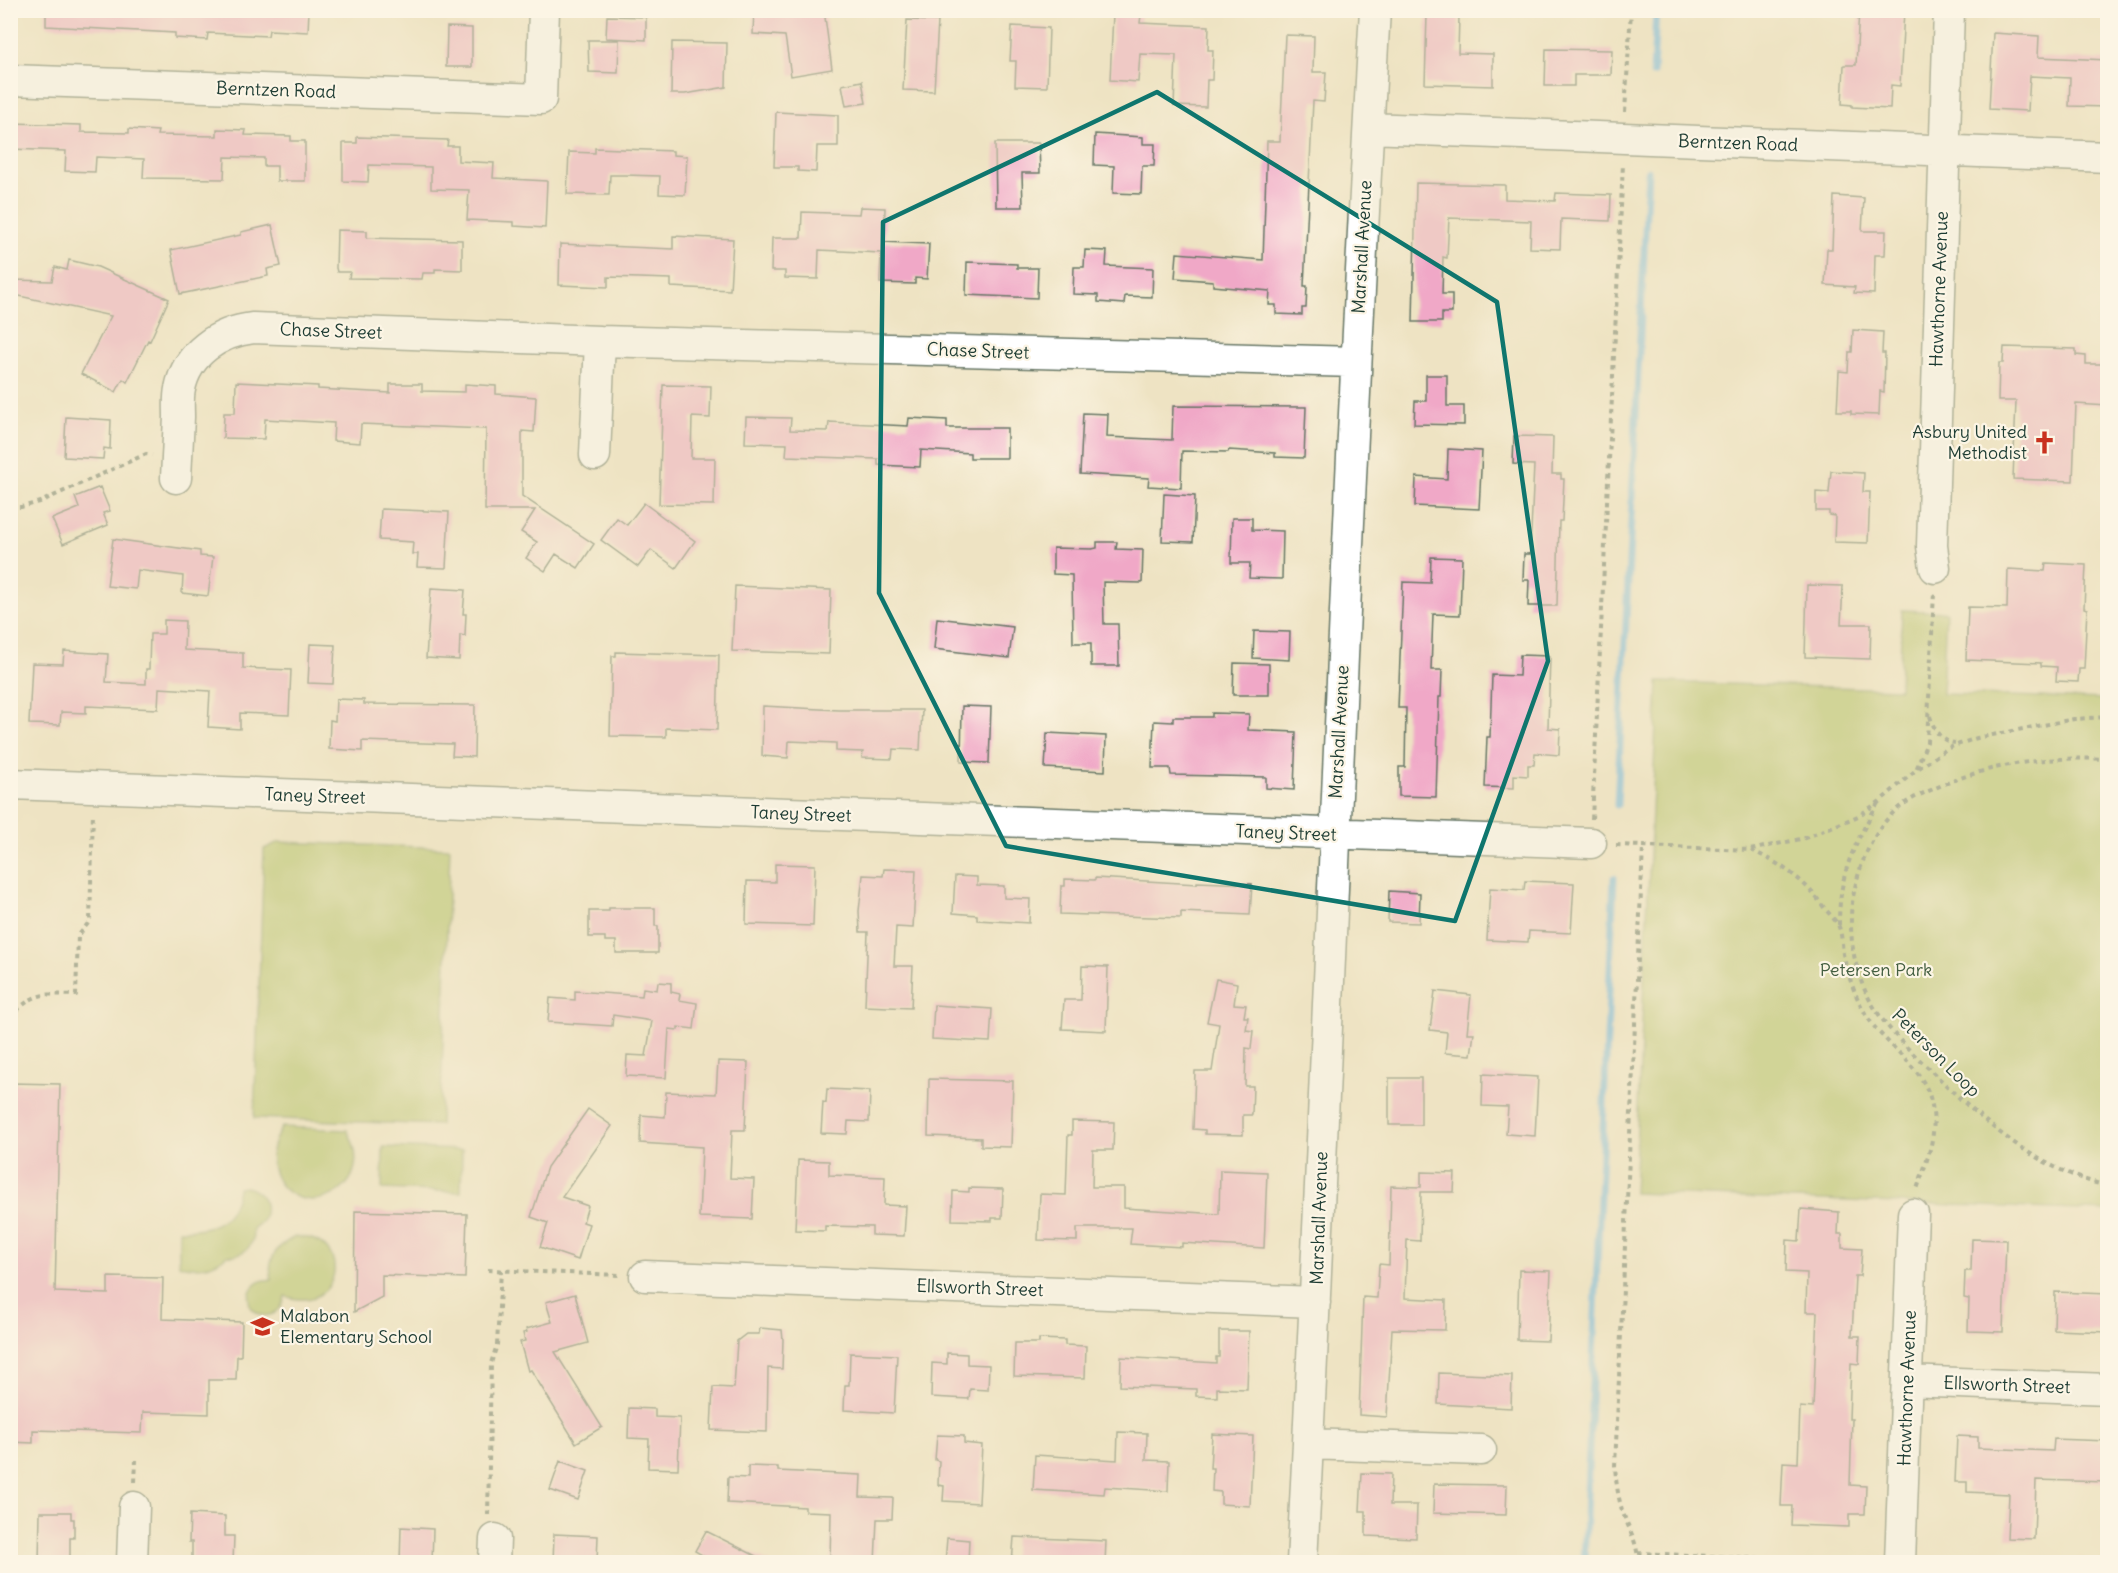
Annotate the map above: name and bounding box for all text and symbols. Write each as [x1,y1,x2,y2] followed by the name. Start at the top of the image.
[216,76,337,103] street label: Berntzen Road
[1678,129,1799,156] street label: Berntzen Road
[1347,180,1376,314] street label: Marshall Avenue
[1924,211,1953,367] street label: Hawthorne Avenue
[279,317,383,344] street label: Chase Street
[926,337,1030,364] street label: Chase Street
[1912,420,2027,464] place label: Asbury United Methodist
[2032,429,2058,455] church icon: Asbury United Methodist
[1324,665,1353,799] street label: Marshall Avenue
[264,782,366,809] street label: Taney Street
[750,800,852,827] street label: Taney Street
[1235,819,1337,846] street label: Taney Street
[1820,958,1932,981] park label: Petersen Park
[1887,1004,1985,1102] street label: Peterson Loop
[1305,1151,1332,1285] street label: Marshall Avenue
[916,1274,1044,1301] street label: Ellsworth Street
[280,1304,432,1348] place label: Malabon Elementary School
[1892,1310,1921,1466] street label: Hawthorne Avenue
[249,1313,275,1339] school or university icon: Malabon Elementary School
[1943,1371,2071,1398] street label: Ellsworth Street

